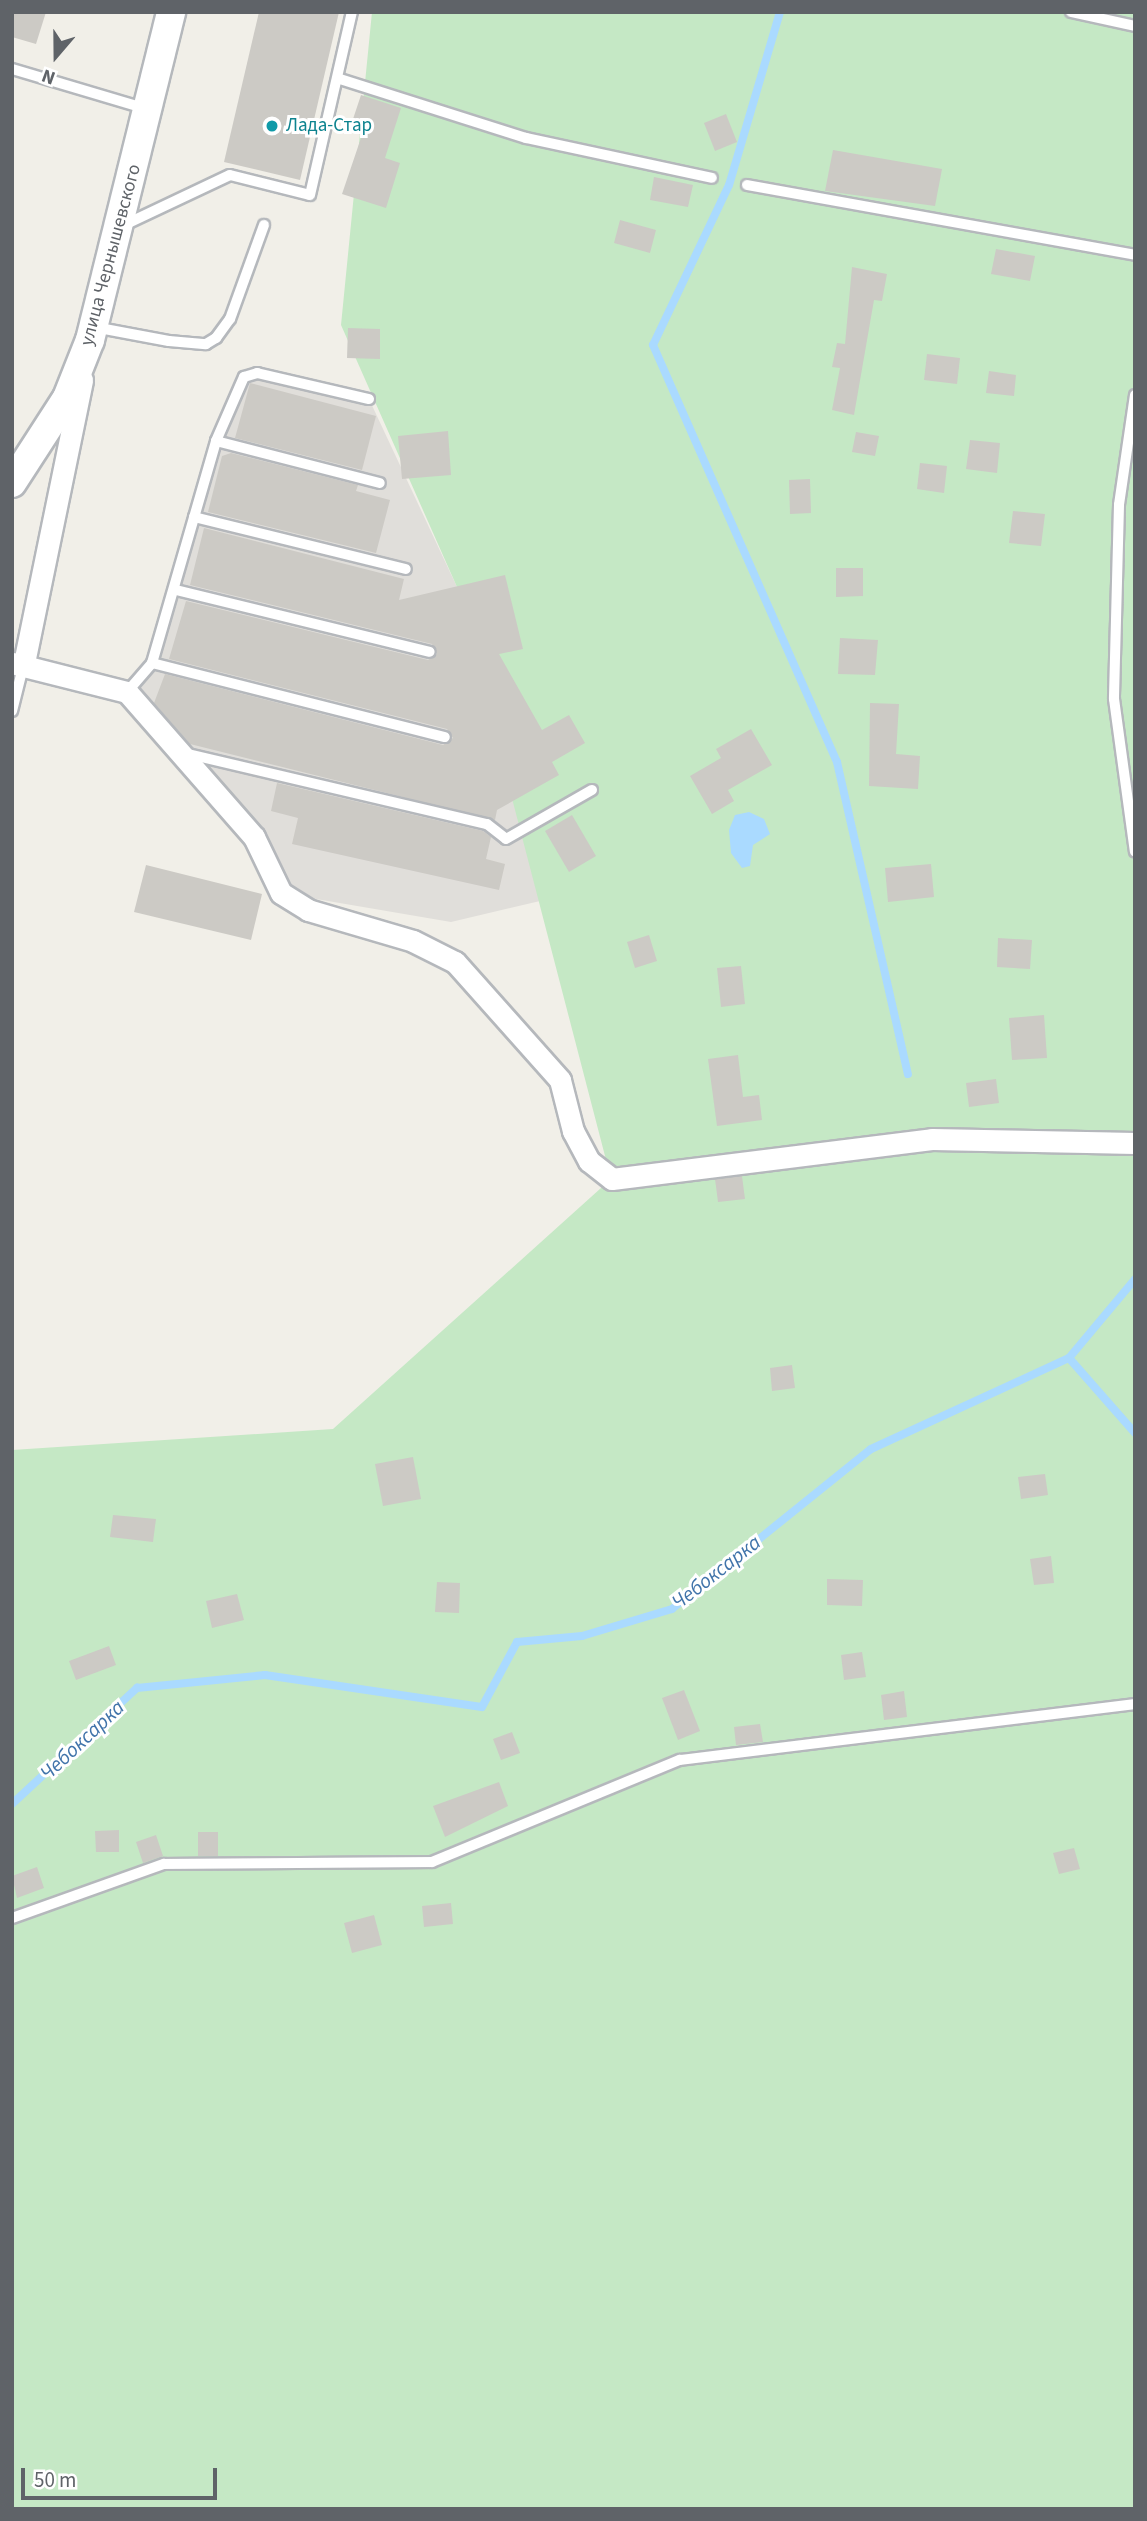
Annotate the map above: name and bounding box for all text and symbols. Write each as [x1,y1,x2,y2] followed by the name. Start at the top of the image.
[21,21,91,91] north arrow
[38,61,59,91] text: N
[286,115,372,137] place label: Лада-Стар
[264,118,280,134] marker: Лада-Стар
[76,162,146,348] street label: улица Чернышевского
[666,1529,766,1615] water label: Чебоксарка
[35,1695,129,1785] water label: Чебоксарка
[24,2454,220,2498] scale bar
[34,2465,76,2495] text: 50 m

